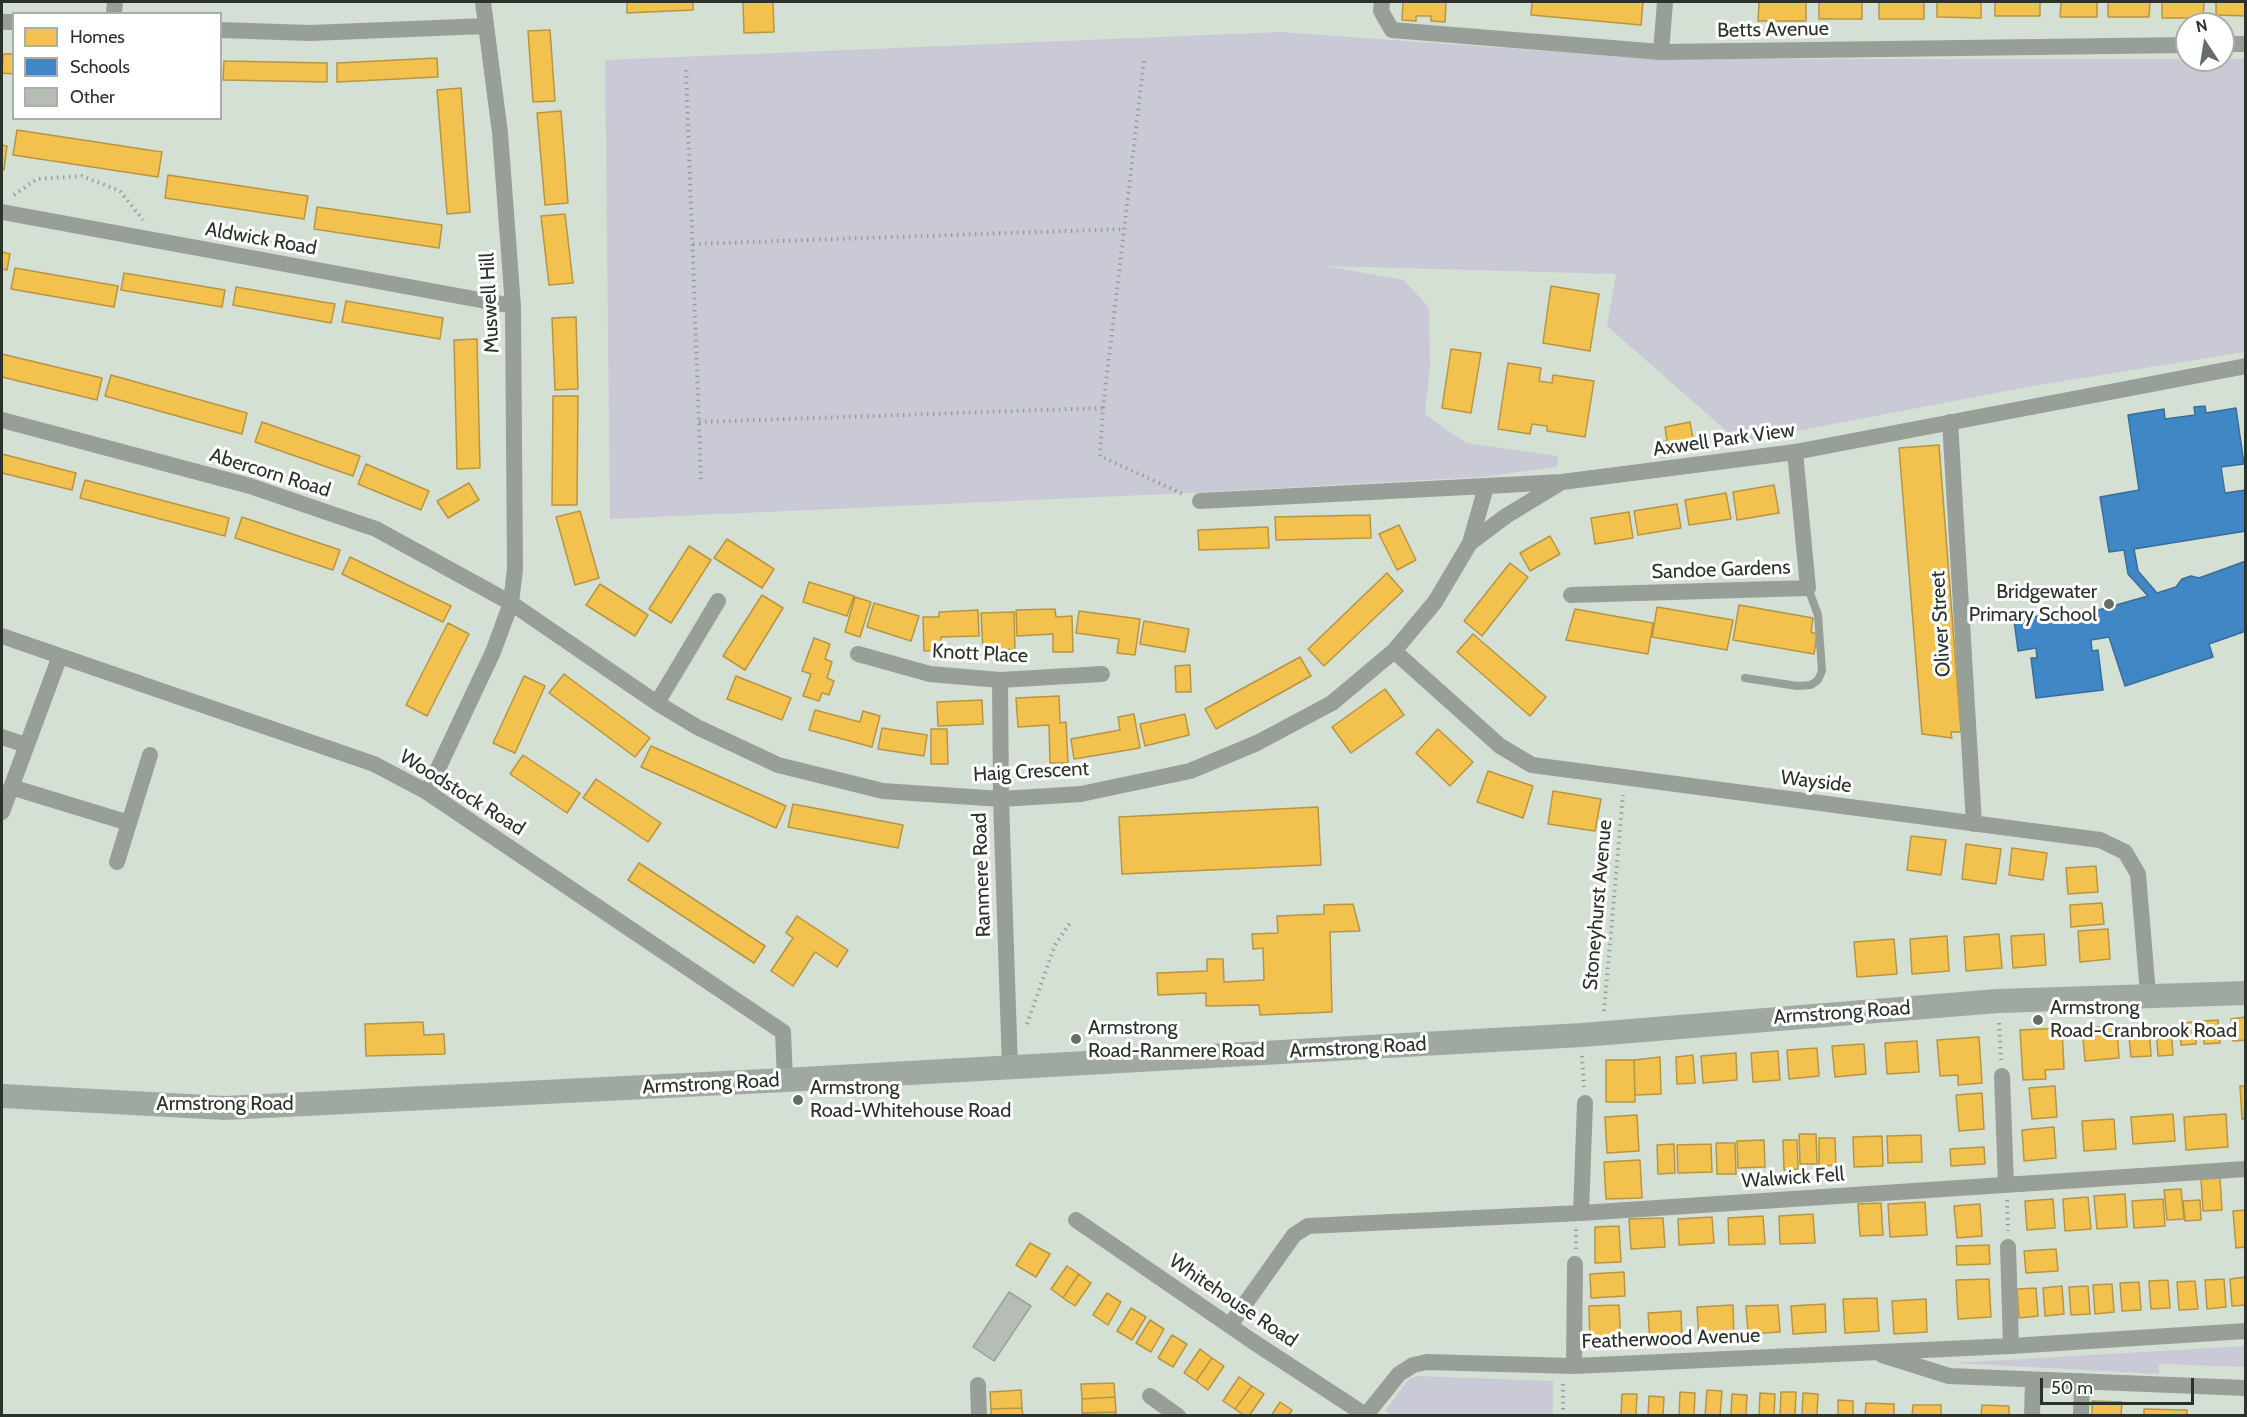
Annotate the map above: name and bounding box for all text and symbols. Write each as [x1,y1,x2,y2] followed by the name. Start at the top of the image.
[12,12,222,120] legend
[2175,12,2235,72] north arrow
[2194,15,2209,36] text: N
[1717,17,1829,43] street label: Betts Avenue
[70,26,125,48] text: Homes
[70,56,130,78] text: Schools
[70,86,115,108] text: Other
[203,217,319,261] street label: Aldwick Road
[475,252,505,354] street label: Muswell Hill
[1652,418,1796,462] street label: Axwell Park View
[207,443,333,503] street label: Abercorn Road
[1651,556,1791,584] street label: Sandoe Gardens
[1926,570,1956,678] street label: Oliver Street
[1969,580,2097,627] place label: Bridgewater Primary School
[2102,597,2116,611] marker: Bridgewater Primary School
[931,639,1029,669] street label: Knott Place
[395,745,529,841] street label: Woodstock Road
[972,757,1090,787] street label: Haig Crescent
[1779,766,1853,798] street label: Wayside
[968,812,996,938] street label: Ranmere Road
[1579,819,1617,991] street label: Stoneyhurst Avenue
[1773,996,1911,1030] street label: Armstrong Road
[2050,996,2237,1043] place label: Armstrong Road-Cranbrook Road
[2031,1013,2045,1027] marker: Armstrong Road-Cranbrook Road
[1088,1016,1265,1063] place label: Armstrong Road-Ranmere Road
[1069,1032,1083,1046] marker: Armstrong Road-Ranmere Road
[1289,1032,1427,1064] street label: Armstrong Road
[642,1068,780,1100] street label: Armstrong Road
[810,1076,1011,1123] place label: Armstrong Road-Whitehouse Road
[156,1092,294,1116] street label: Armstrong Road
[791,1093,805,1107] marker: Armstrong Road-Whitehouse Road
[1741,1162,1845,1194] street label: Walwick Fell
[1164,1249,1302,1353] street label: Whitehouse Road
[1581,1324,1761,1354] street label: Featherwood Avenue
[2043,1366,2198,1404] scale bar
[2051,1377,2093,1399] text: 50 m

